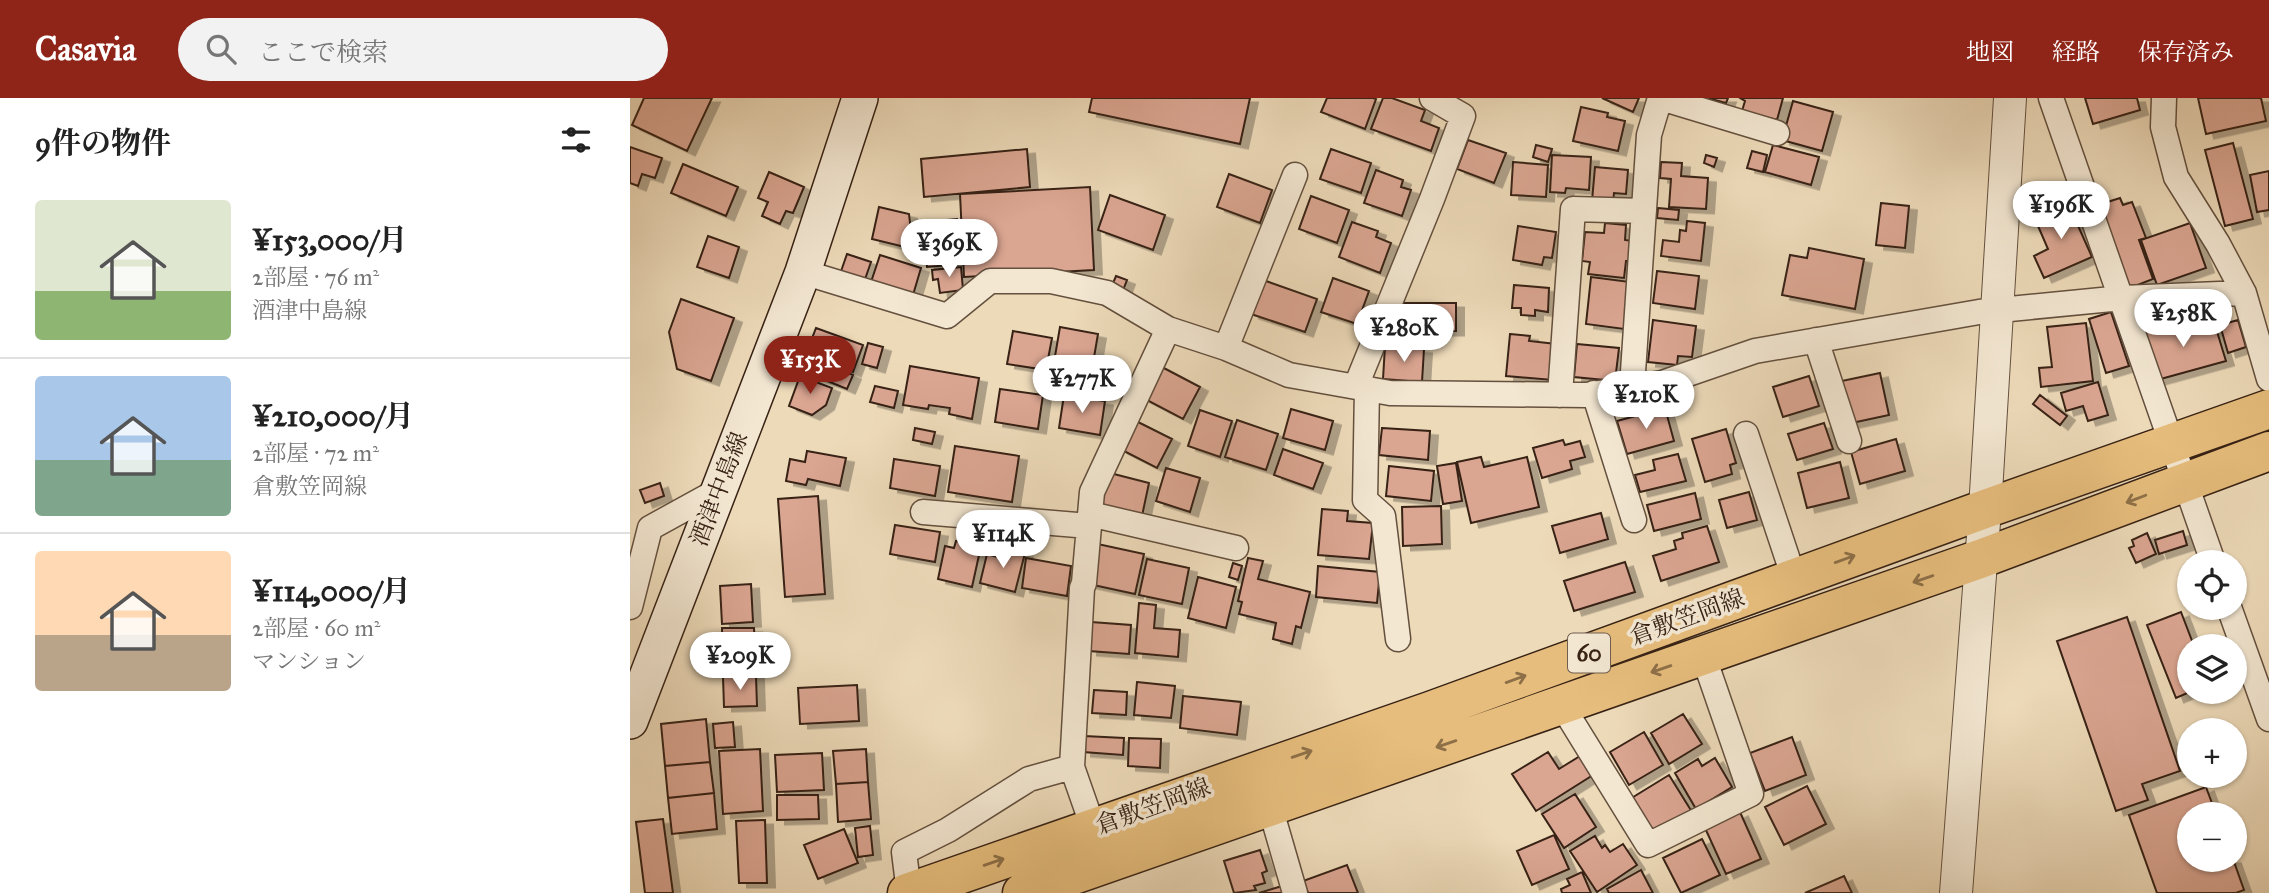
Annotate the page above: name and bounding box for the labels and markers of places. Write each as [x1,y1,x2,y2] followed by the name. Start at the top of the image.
[2012,181,2110,241] pin: ¥196K
[900,220,998,279] pin: ¥369K
[2134,289,2232,349] pin: ¥258K
[1355,304,1453,364] pin: ¥280K
[761,336,859,396] pin: ¥153K
[1033,356,1131,415] pin: ¥277K
[1597,372,1695,431] pin: ¥210K
[954,510,1052,570] pin: ¥114K
[691,632,789,692] pin: ¥209K

